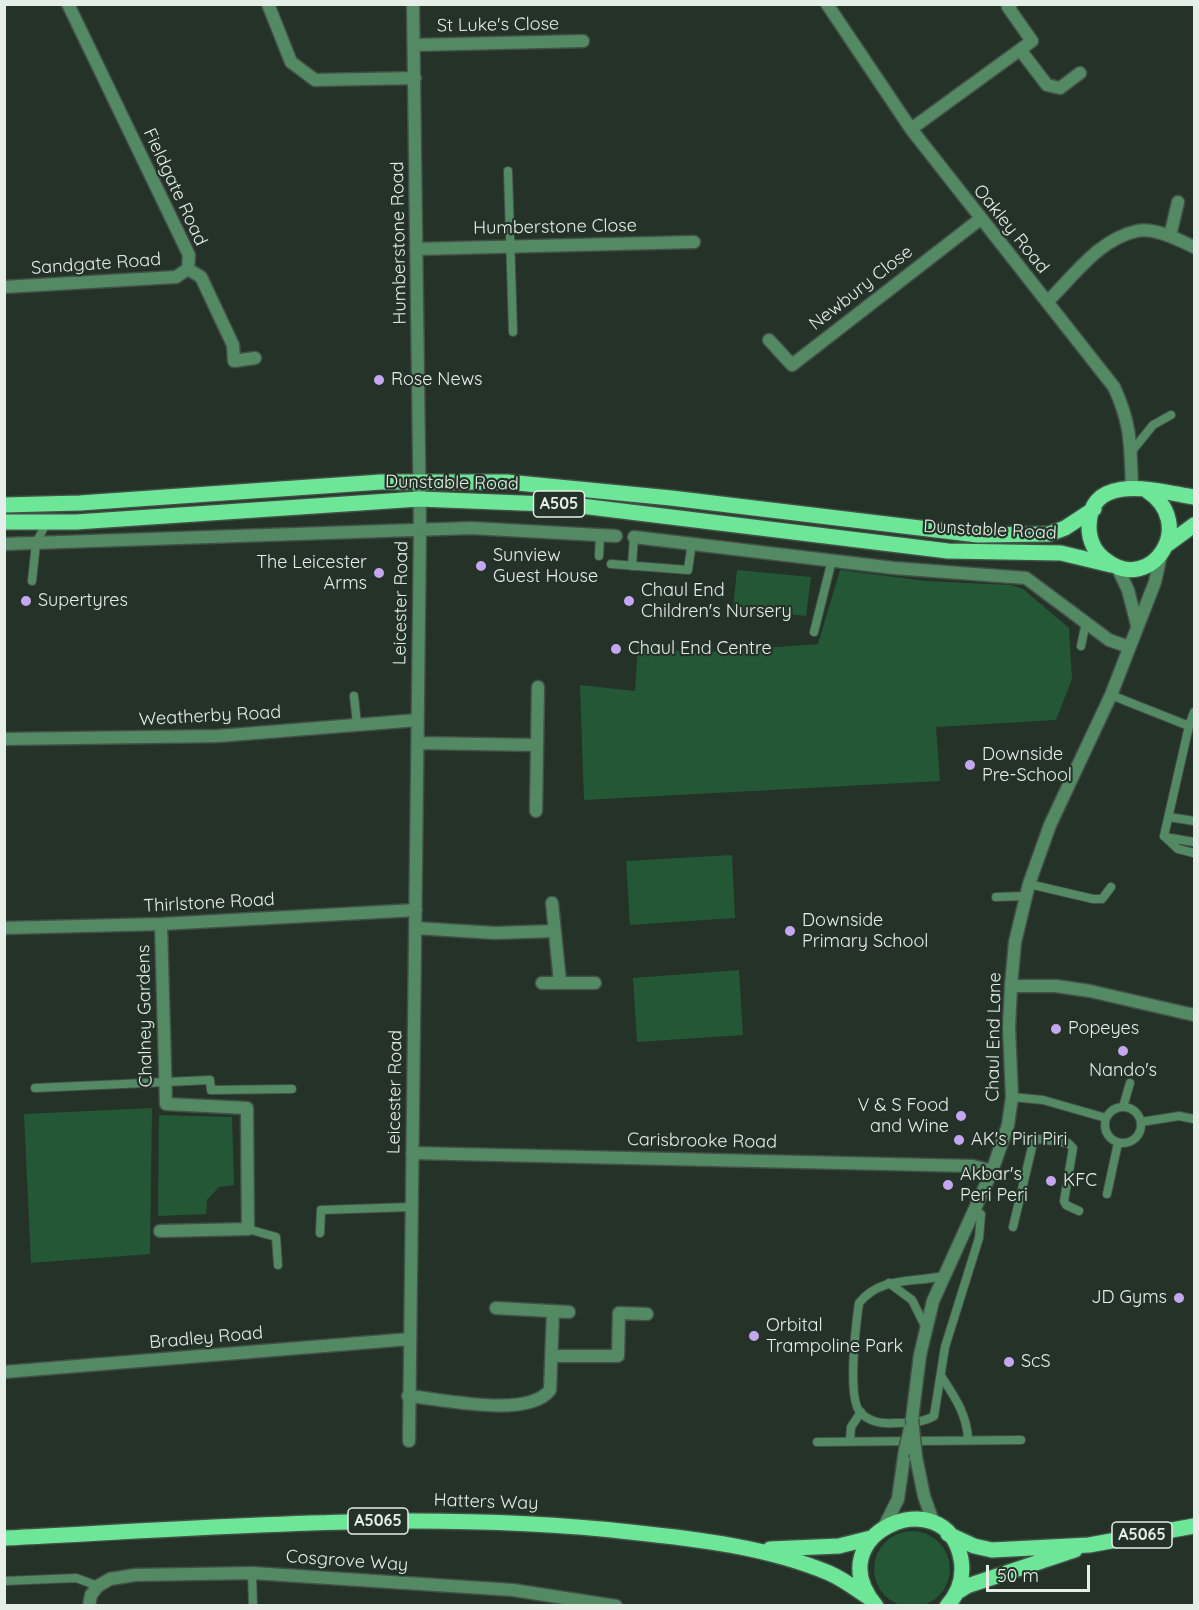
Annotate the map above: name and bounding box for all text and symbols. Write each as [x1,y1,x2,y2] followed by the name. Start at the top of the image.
[437,13,559,37] street label: St Luke's Close
[138,125,212,249] street label: Fieldgate Road
[387,161,411,325] street label: Humberstone Road
[969,180,1053,278] street label: Oakley Road
[473,215,637,239] street label: Humberstone Close
[805,241,917,335] street label: Newbury Close
[30,249,162,279] street label: Sandgate Road
[391,369,483,391] place label: Rose News
[372,373,386,387] marker: Rose News
[385,471,519,495] street label: Dunstable Road
[534,491,584,517] road number: A505
[923,516,1057,544] street label: Dunstable Road
[389,541,413,665] street label: Leicester Road
[493,545,598,588] place label: Sunview Guest House
[256,552,367,594] place label: The Leicester Arms
[474,559,488,573] marker: Sunview Guest House
[372,566,386,580] marker: The Leicester Arms
[641,580,792,622] place label: Chaul End Children's Nursery
[38,590,128,612] place label: Supertyres
[19,594,33,608] marker: Supertyres
[622,594,636,608] marker: Chaul End Children's Nursery
[628,638,772,660] place label: Chaul End Centre
[609,642,623,656] marker: Chaul End Centre
[138,701,282,731] street label: Weatherby Road
[982,744,1072,786] place label: Downside Pre-School
[963,758,977,772] marker: Downside Pre-School
[143,889,275,917] street label: Thirlstone Road
[802,910,928,952] place label: Downside Primary School
[783,924,797,938] marker: Downside Primary School
[133,944,157,1088] street label: Chalney Gardens
[982,972,1006,1102] street label: Chaul End Lane
[1068,1018,1139,1040] place label: Popeyes
[1049,1022,1063,1036] marker: Popeyes
[383,1030,407,1154] street label: Leicester Road
[1116,1044,1130,1058] marker: Nando's
[1089,1060,1157,1082] place label: Nando's
[857,1095,949,1138] place label: V & S Food and Wine
[954,1109,968,1123] marker: V & S Food and Wine
[627,1129,777,1153] street label: Carisbrooke Road
[971,1129,1067,1151] place label: AK's Piri Piri
[952,1133,966,1147] marker: AK's Piri Piri
[960,1164,1028,1206] place label: Akbar's Peri Peri
[1063,1170,1097,1192] place label: KFC
[1044,1174,1058,1188] marker: KFC
[941,1178,955,1192] marker: Akbar's Peri Peri
[1091,1287,1167,1309] place label: JD Gyms
[1172,1291,1186,1305] marker: JD Gyms
[766,1315,903,1358] place label: Orbital Trampoline Park
[148,1322,264,1354] street label: Bradley Road
[747,1329,761,1343] marker: Orbital Trampoline Park
[1021,1351,1051,1373] place label: ScS
[1002,1355,1016,1369] marker: ScS
[433,1489,539,1515] street label: Hatters Way
[348,1508,408,1534] road number: A5065
[1112,1522,1172,1548] road number: A5065
[285,1546,409,1576] street label: Cosgrove Way
[989,1553,1092,1591] scale bar
[997,1564,1039,1587] text: 50 m

